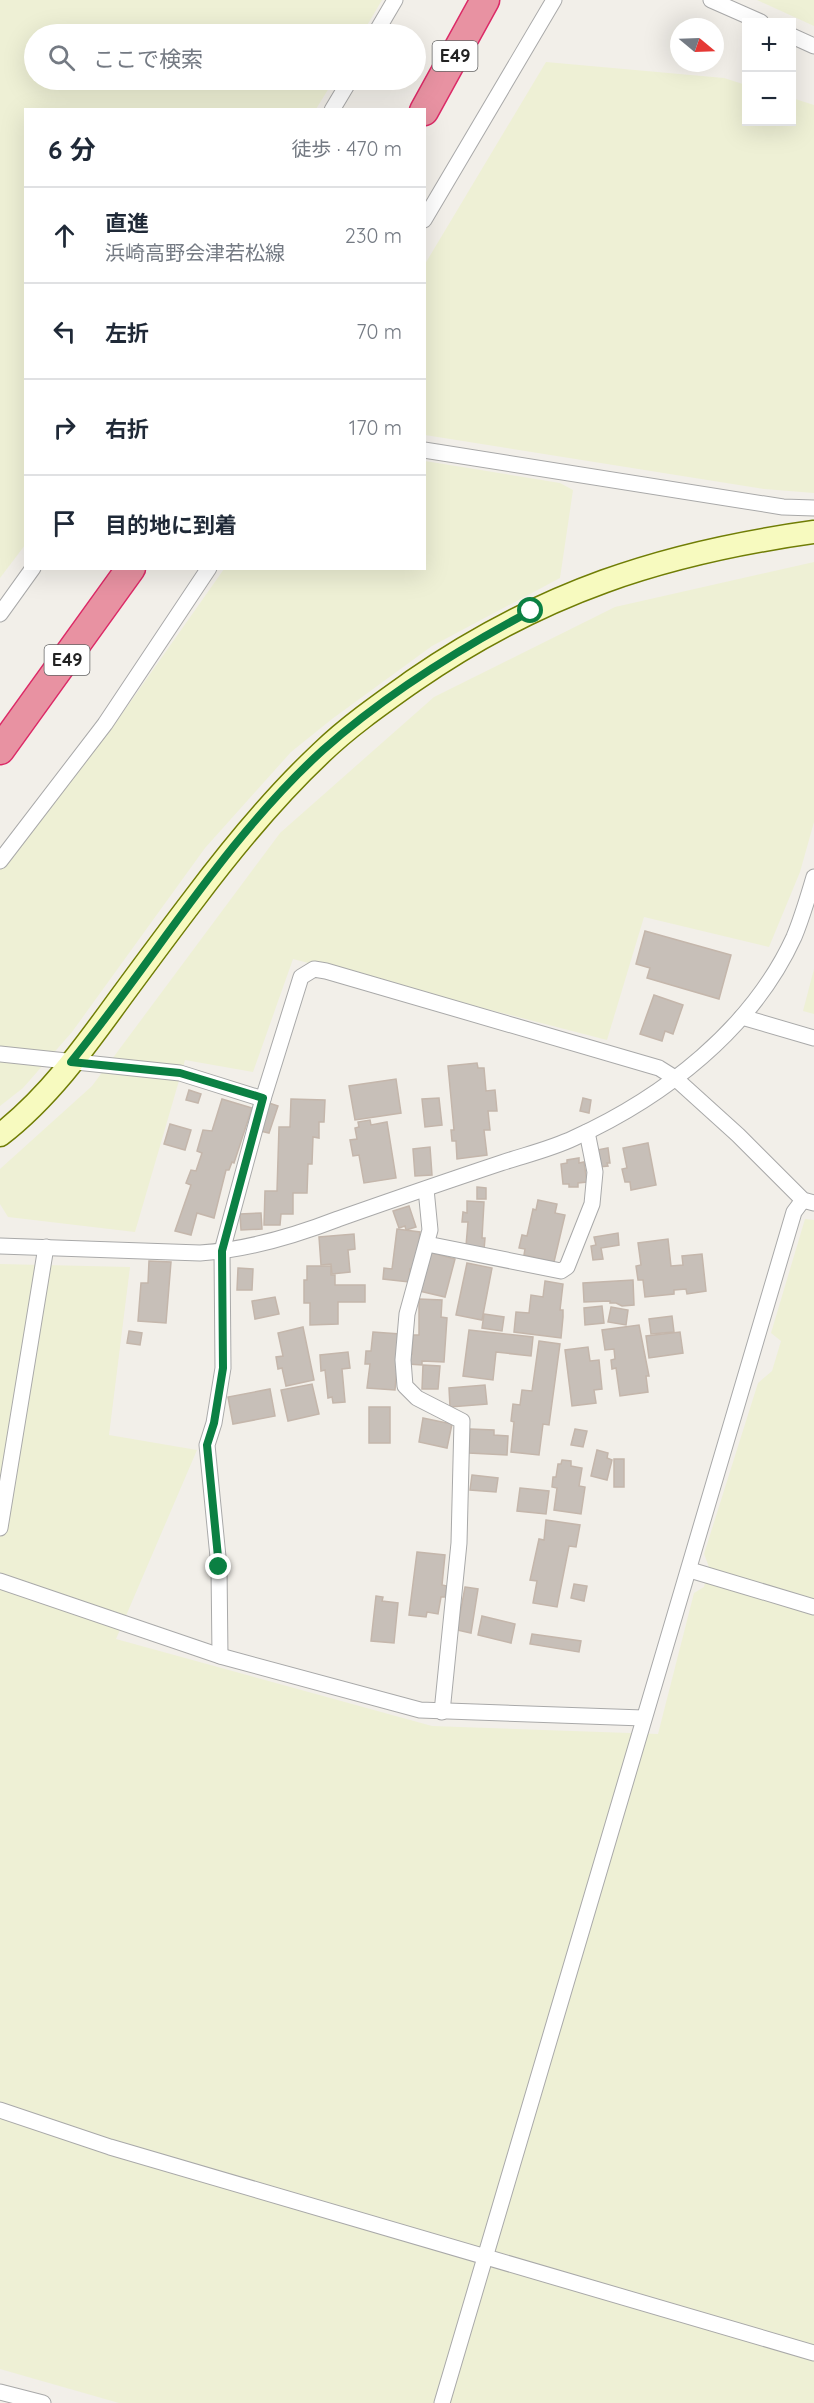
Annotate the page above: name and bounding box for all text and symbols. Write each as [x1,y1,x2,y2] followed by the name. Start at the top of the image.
[670,18,724,72] north arrow
[742,18,796,126] map controls
[742,18,796,72] button: +
[24,24,426,90] search box
[45,41,78,74] icon: search
[432,41,478,71] road number: E49
[93,45,203,73] text: ここで検索
[742,72,796,126] button: −
[48,133,96,166] text: 6 分
[291,136,402,161] text: 徒歩 · 470 m
[105,209,149,237] text: 直進
[48,219,81,252] icon: ahead
[345,223,402,248] text: 230 m
[105,240,285,265] text: 浜崎高野会津若松線
[48,315,81,348] icon: left
[105,319,149,347] text: 左折
[356,319,402,344] text: 70 m
[48,411,81,444] icon: right
[105,415,149,443] text: 右折
[349,415,402,440] text: 170 m
[48,507,81,540] icon: arrive
[105,511,237,539] text: 目的地に到着
[517,597,543,623] route start
[44,645,90,675] road number: E49
[205,1553,231,1579] route end

